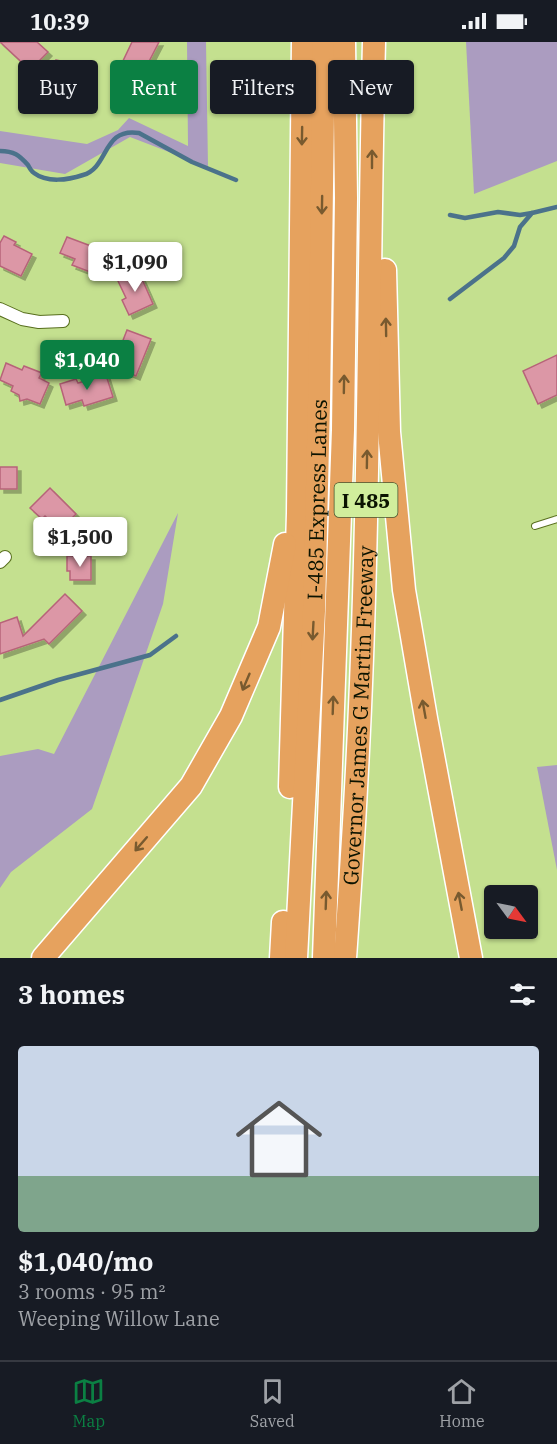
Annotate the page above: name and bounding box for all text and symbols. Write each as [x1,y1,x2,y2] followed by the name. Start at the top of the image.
[30,7,89,36] text: 10:39
[18,60,98,114] chip: Buy
[110,60,198,114] chip: Rent
[210,60,316,114] chip: Filters
[328,60,414,114] chip: New
[296,126,308,146] one-way arrow
[366,150,378,170] one-way arrow
[316,195,328,215] one-way arrow
[86,242,184,293] pin: $1,090
[102,248,168,275] text: $1,090
[381,318,392,338] one-way arrow
[38,340,136,391] pin: $1,040
[54,346,120,373] text: $1,040
[338,374,350,394] one-way arrow
[300,399,333,600] street label: I-485 Express Lanes
[361,450,372,470] one-way arrow
[334,483,398,517] road number: I 485
[31,517,129,568] pin: $1,500
[47,523,113,550] text: $1,500
[336,544,379,886] street label: Governor James G Martin Freeway
[307,621,318,641] one-way arrow
[240,672,251,690] one-way arrow
[328,695,339,715] one-way arrow
[418,700,429,719] one-way arrow
[134,836,148,851] one-way arrow
[484,885,538,939] north arrow
[484,885,538,939] map controls
[321,890,332,910] one-way arrow
[454,891,465,911] one-way arrow
[18,977,125,1011] text: 3 homes
[506,978,539,1011] icon: filters
[225,1085,333,1193] icon: home
[18,1244,153,1278] text: $1,040/mo
[18,1278,165,1305] text: 3 rooms · 95 m²
[18,1305,220,1332] text: Weeping Willow Lane
[72,1375,105,1431] tab: Map
[250,1375,295,1431] tab: Saved
[439,1375,485,1431] tab: Home

